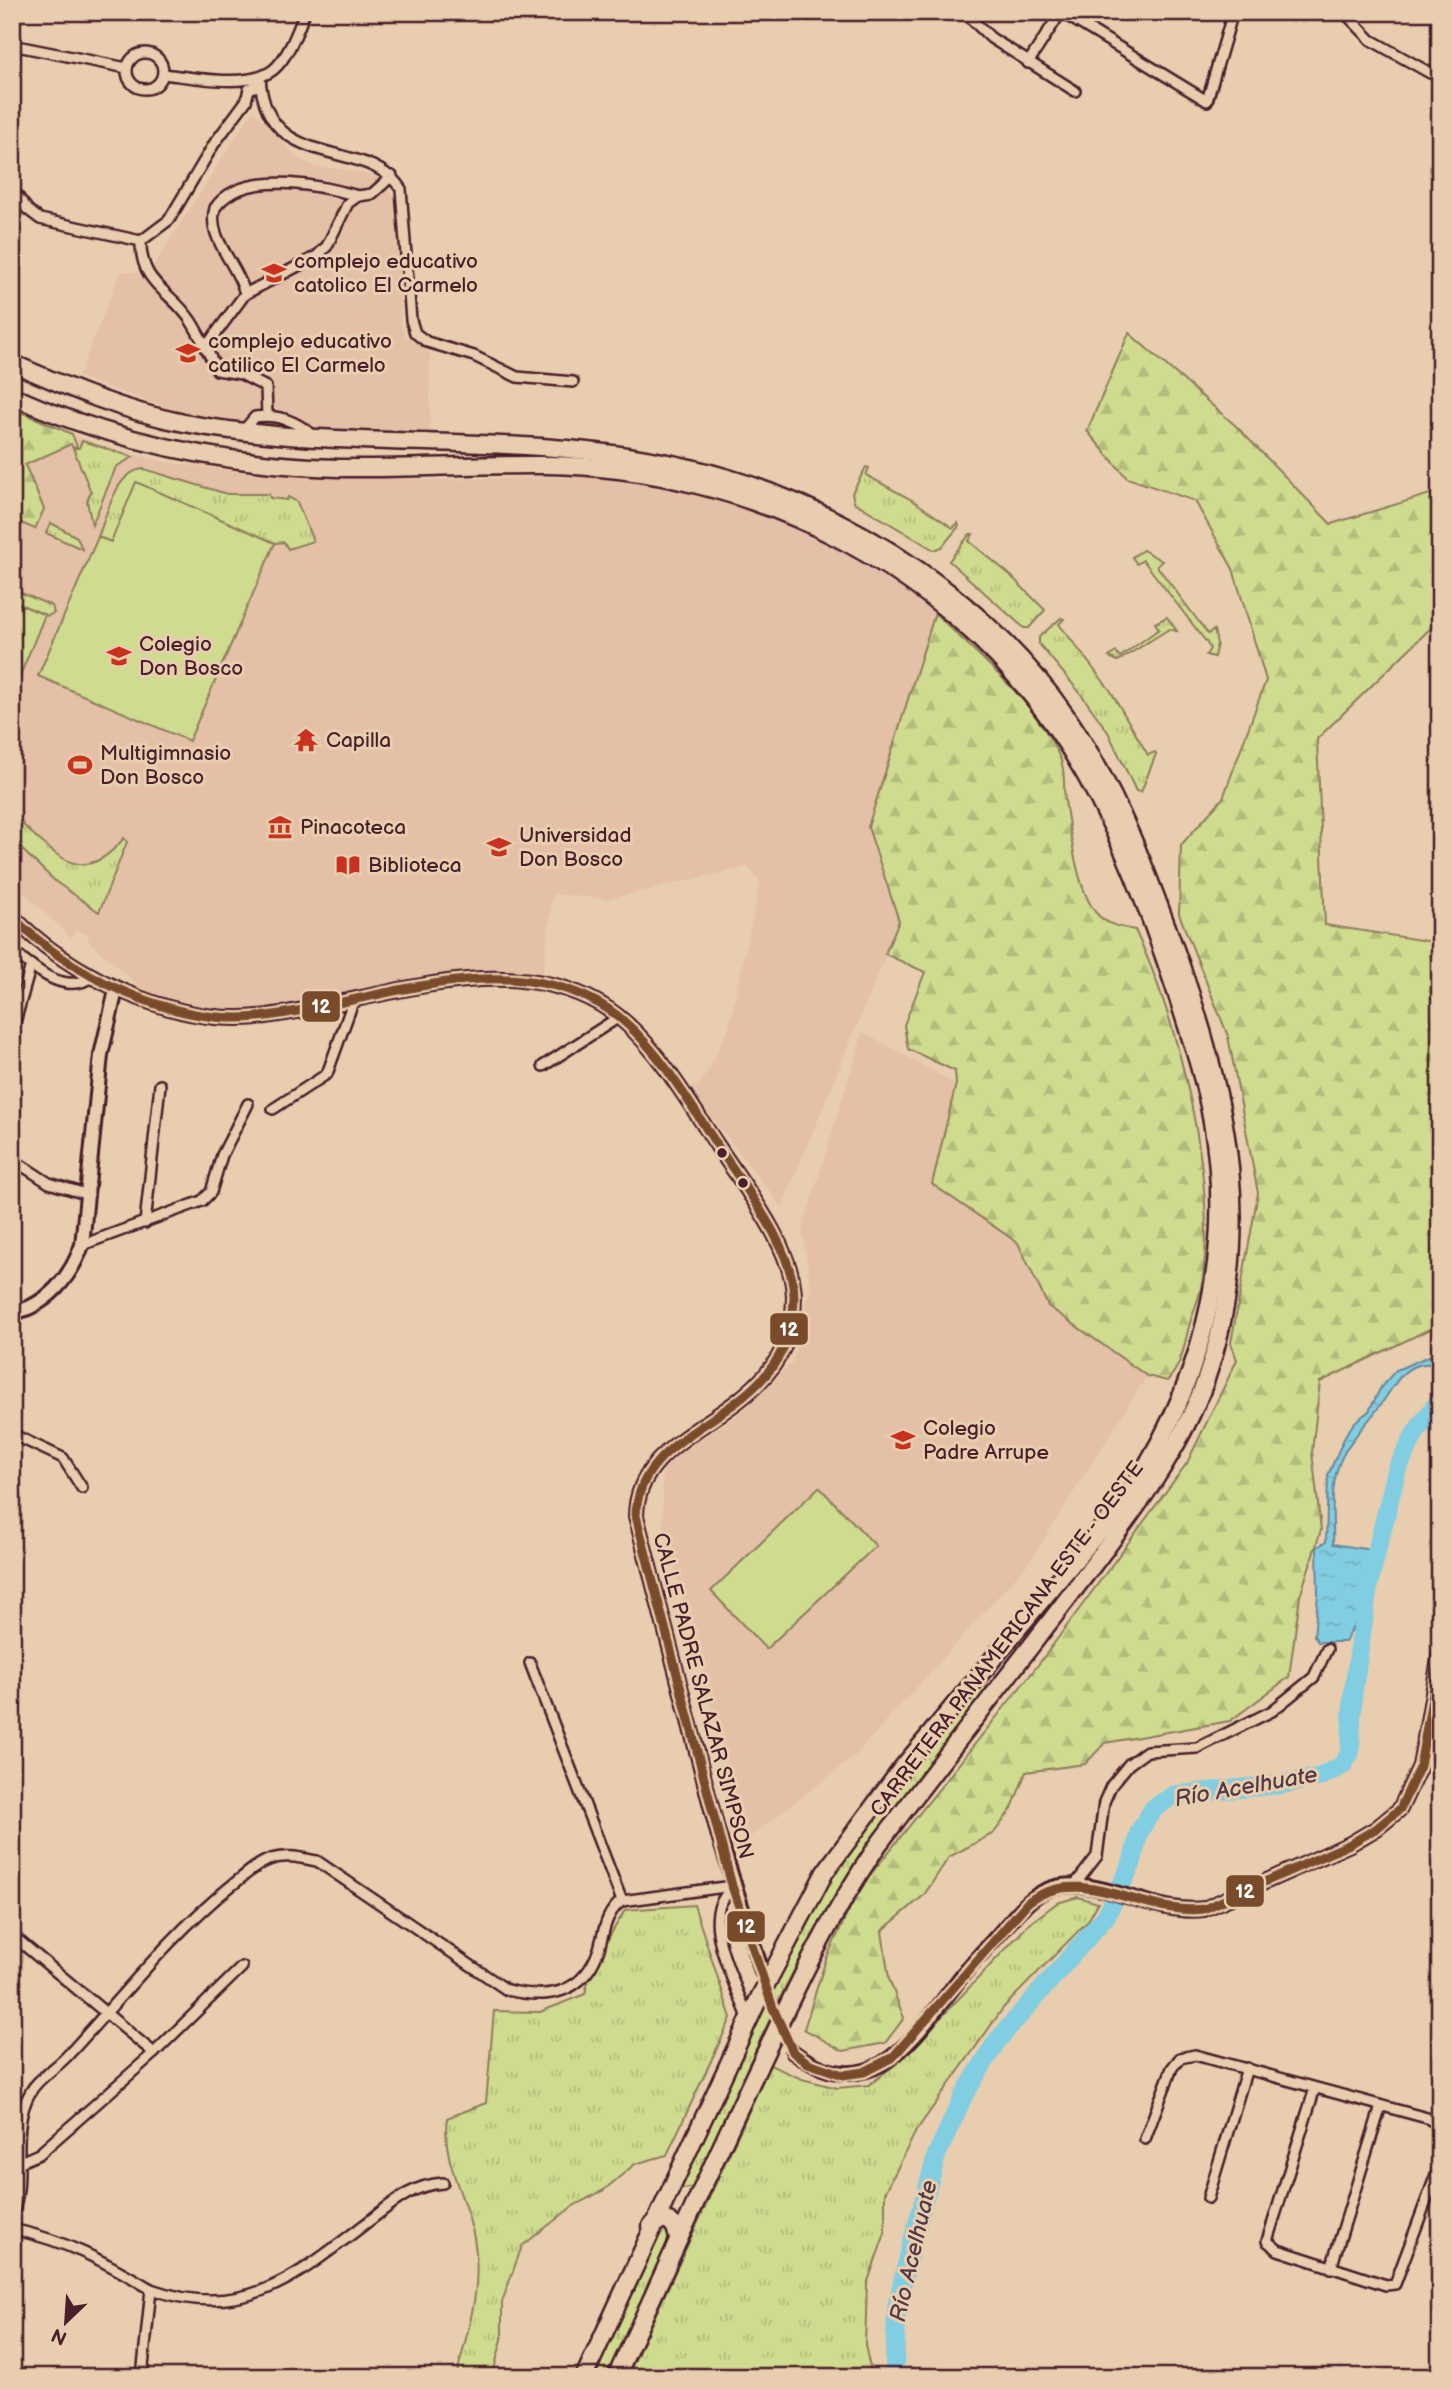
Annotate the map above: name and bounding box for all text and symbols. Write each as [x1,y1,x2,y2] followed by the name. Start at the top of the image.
[294,249,478,298] place label: complejo educativo catolico El Carmelo
[260,259,288,287] school or university icon: complejo educativo catolico El Carmelo
[208,329,392,378] place label: complejo educativo catilico El Carmelo
[174,339,202,367] school or university icon: complejo educativo catilico El Carmelo
[139,632,243,681] place label: Colegio Don Bosco
[105,642,133,670] school or university icon: Colegio Don Bosco
[292,726,320,754] temple icon: Capilla
[326,728,391,753] place label: Capilla
[100,741,231,790] place label: Multigimnasio Don Bosco
[66,751,94,779] sports icon: Multigimnasio Don Bosco
[266,813,294,841] museum icon: Pinacoteca
[300,815,406,840] place label: Pinacoteca
[519,823,632,872] place label: Universidad Don Bosco
[485,833,513,861] school or university icon: Universidad Don Bosco
[334,851,362,879] library icon: Biblioteca
[368,853,462,878] place label: Biblioteca
[301,990,341,1023] line badge: 12
[311,996,331,1019] text: 12
[715,1146,729,1160] unlabelled marker
[736,1176,750,1190] unlabelled marker
[769,1312,809,1346] line badge: 12
[779,1319,799,1342] text: 12
[923,1416,1049,1465] place label: Colegio Padre Arrupe
[889,1426,917,1454] school or university icon: Colegio Padre Arrupe
[865,1456,1149,1822] street label: CARRETERA PANAMERICANA ESTE - OESTE
[647,1530,759,1862] street label: CALLE PADRE SALAZAR SIMPSON
[1172,1761,1320,1813] water label: Río Acelhuate
[1225,1874,1265,1908] line badge: 12
[1235,1881,1255,1904] text: 12
[726,1910,766,1943] line badge: 12
[736,1916,756,1939] text: 12
[884,2177,944,2325] water label: Río Acelhuate
[32,2288,102,2358] north arrow
[48,2323,71,2349] text: N

